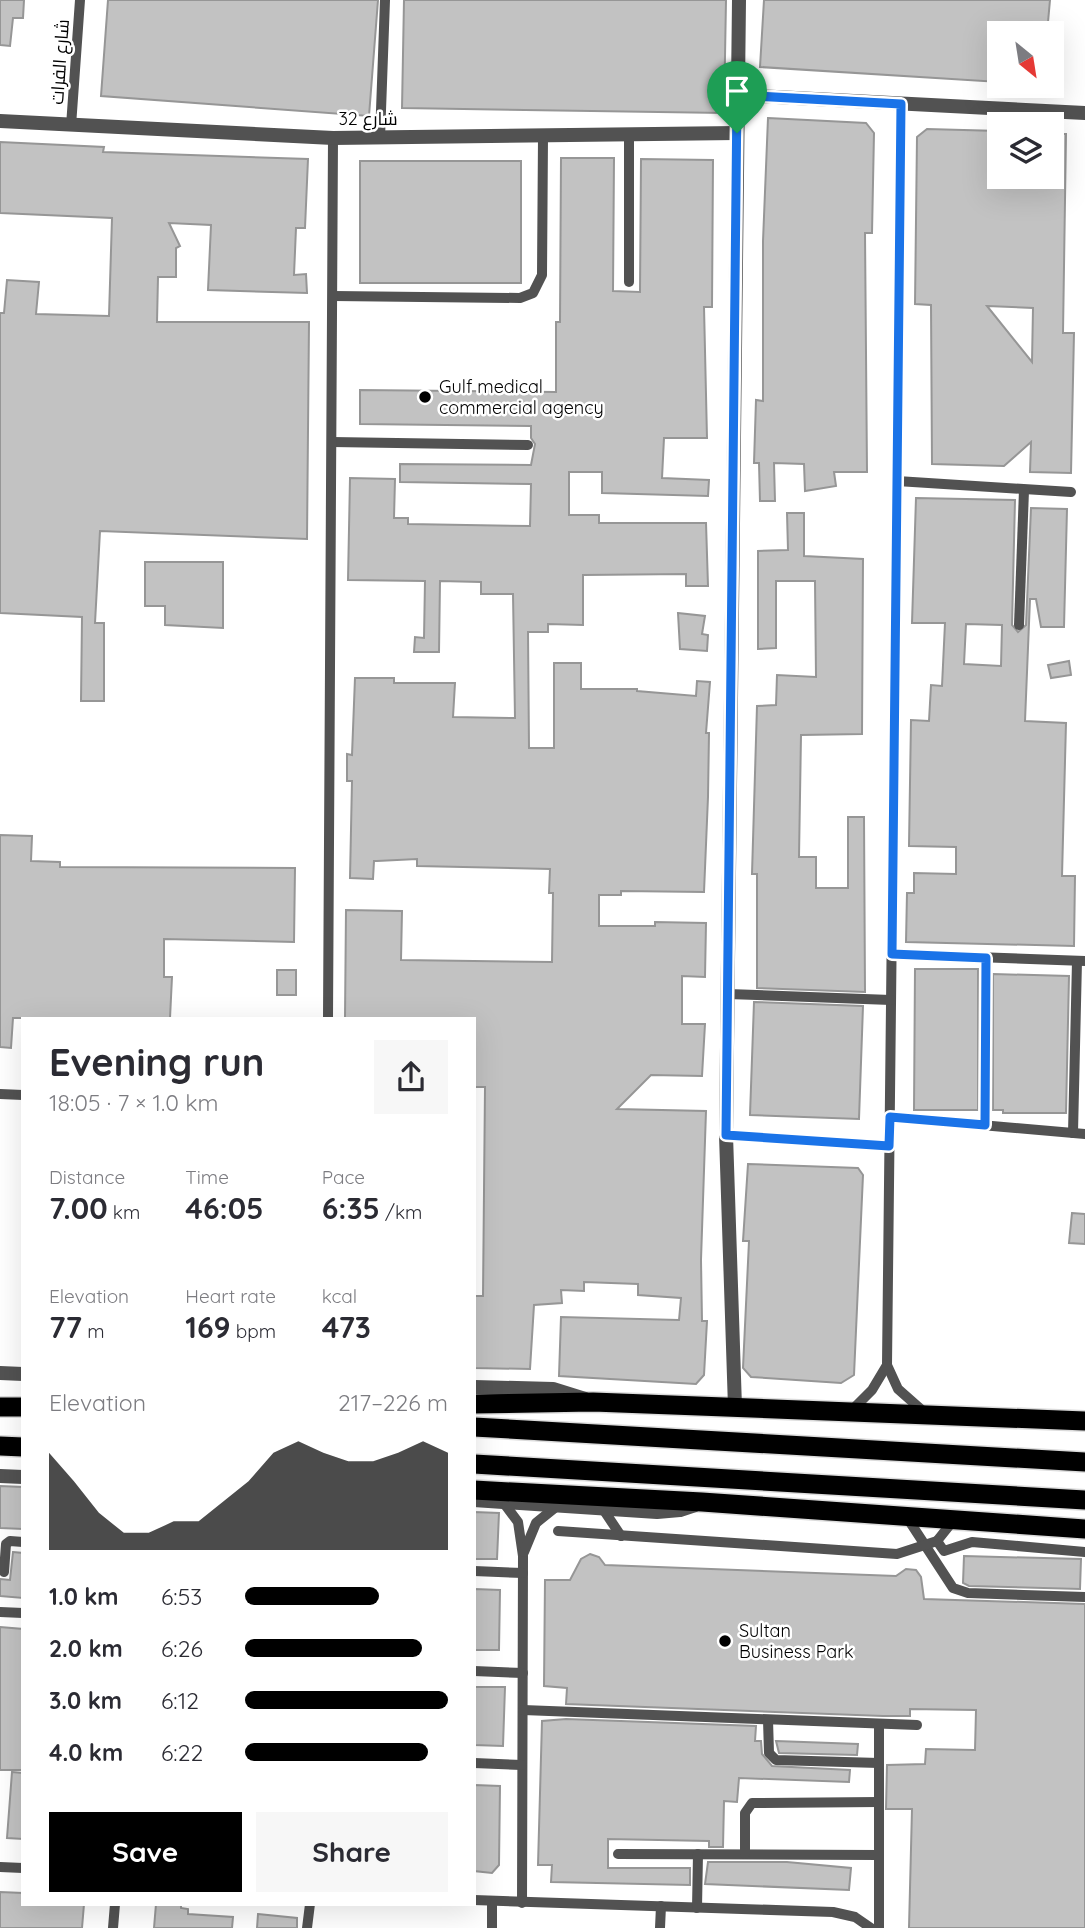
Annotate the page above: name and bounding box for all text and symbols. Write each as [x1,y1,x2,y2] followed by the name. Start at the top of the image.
[45,18,75,106] street label: شارع الفرات
[987,21,1064,98] north arrow
[987,21,1064,189] map controls
[707,61,767,133] pin
[718,72,756,110] icon: arrive
[338,107,398,131] street label: شارع 32
[987,112,1064,189] button: layers
[439,375,604,419] place label: Gulf medical commercial agency
[417,389,433,405] marker: Gulf medical commercial agency
[49,1038,264,1086] text: Evening run
[374,1040,448,1114] button: share
[49,1088,218,1117] text: 18:05 · 7 × 1.0 km
[49,1165,125,1189] text: Distance
[185,1165,229,1189] text: Time
[322,1165,365,1189] text: Pace
[49,1189,108,1227] text: 7.00
[185,1189,263,1227] text: 46:05
[322,1189,380,1227] text: 6:35
[108,1200,140,1224] text: km
[380,1200,422,1224] text: /km
[49,1284,129,1308] text: Elevation
[185,1284,276,1308] text: Heart rate
[322,1284,357,1308] text: kcal
[49,1308,82,1346] text: 77
[185,1308,231,1346] text: 169
[322,1308,371,1346] text: 473
[82,1319,104,1343] text: m
[231,1319,276,1343] text: bpm
[49,1388,146,1417] text: Elevation
[338,1388,448,1417] text: 217–226 m
[49,1582,119,1611] text: 1.0 km
[161,1582,202,1611] text: 6:53
[739,1619,854,1663] place label: Sultan Business Park
[717,1633,733,1649] marker: Sultan Business Park
[49,1634,123,1663] text: 2.0 km
[161,1634,203,1663] text: 6:26
[49,1686,122,1715] text: 3.0 km
[161,1686,199,1715] text: 6:12
[49,1738,123,1767] text: 4.0 km
[161,1738,203,1767] text: 6:22
[49,1812,242,1892] button: Save
[256,1812,448,1892] button: Share

